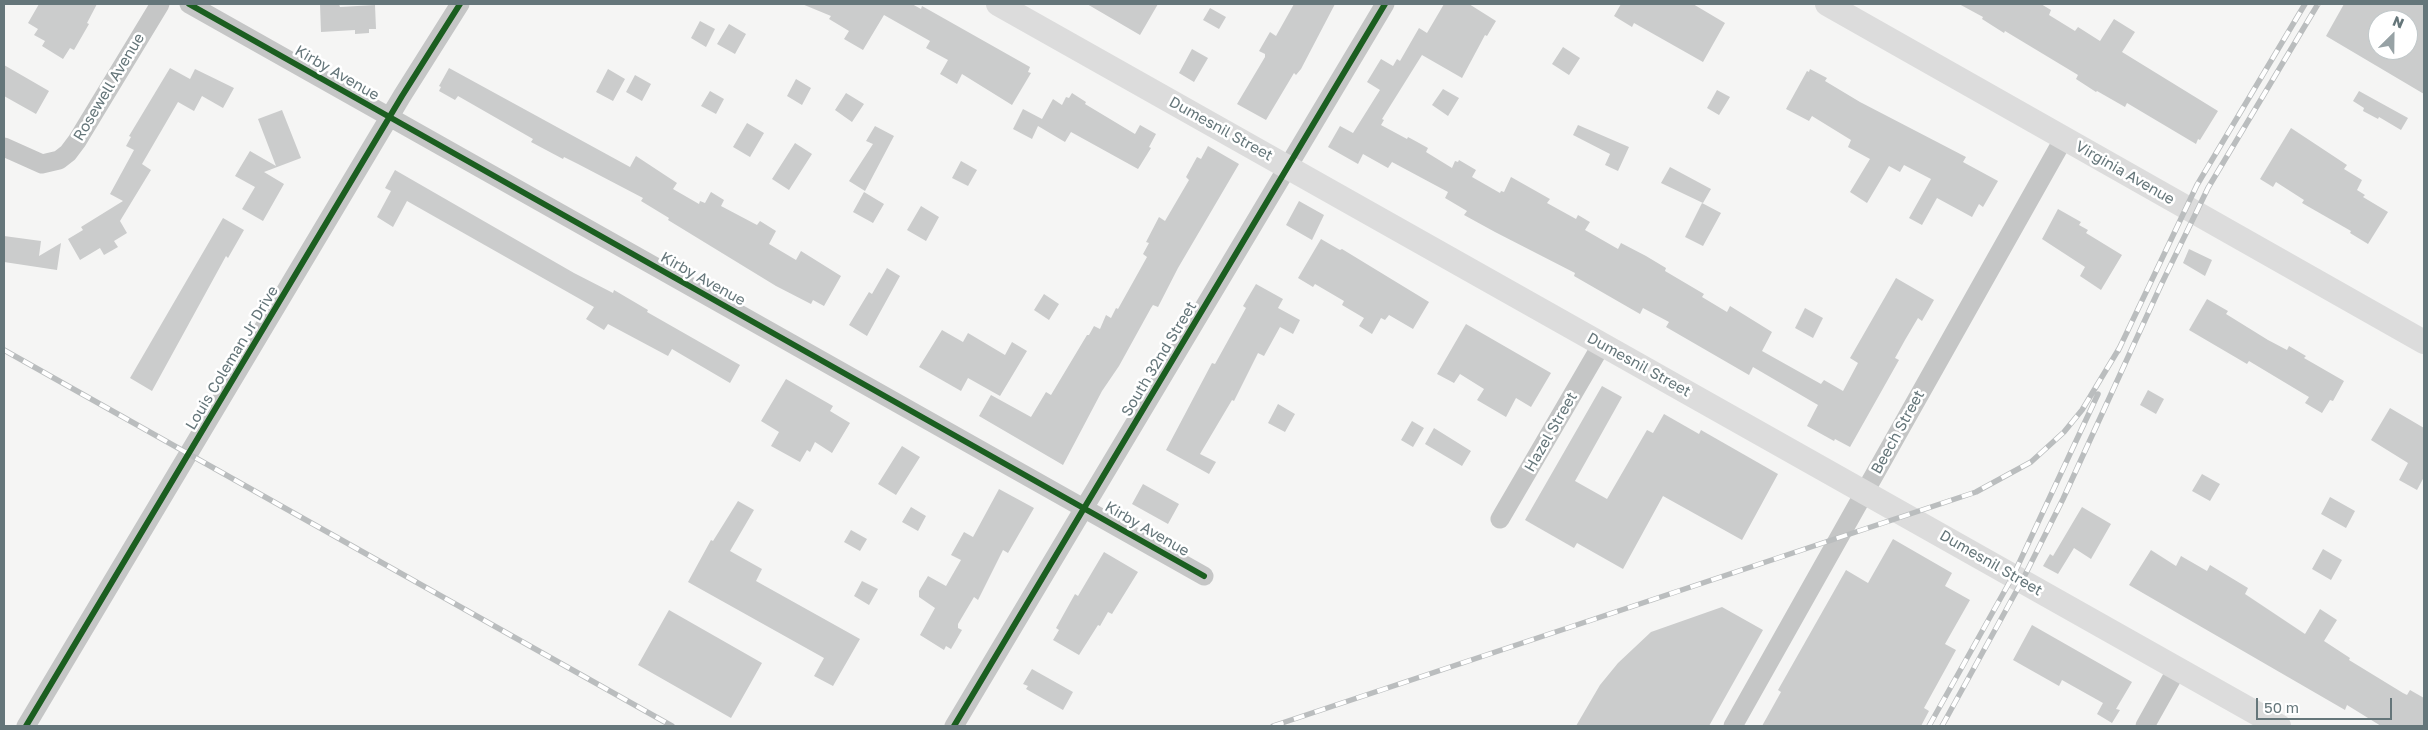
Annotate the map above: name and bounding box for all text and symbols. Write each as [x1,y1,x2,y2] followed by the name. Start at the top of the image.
[2368,10,2418,60] north arrow
[2390,12,2407,32] text: N
[70,30,148,144] street label: Rosewell Avenue
[292,42,382,104] street label: Kirby Avenue
[1166,93,1276,165] street label: Dumesnil Street
[2072,137,2178,209] street label: Virginia Avenue
[657,248,749,310] street label: Kirby Avenue
[182,283,282,433] street label: Louis Coleman Jr Drive
[1118,298,1200,420] street label: South 32nd Street
[1584,329,1694,401] street label: Dumesnil Street
[1868,387,1928,477] street label: Beech Street
[1521,389,1581,475] street label: Hazel Street
[1102,498,1192,560] street label: Kirby Avenue
[1936,526,2046,600] street label: Dumesnil Street
[2258,688,2394,720] scale bar
[2264,698,2299,716] text: 50 m

